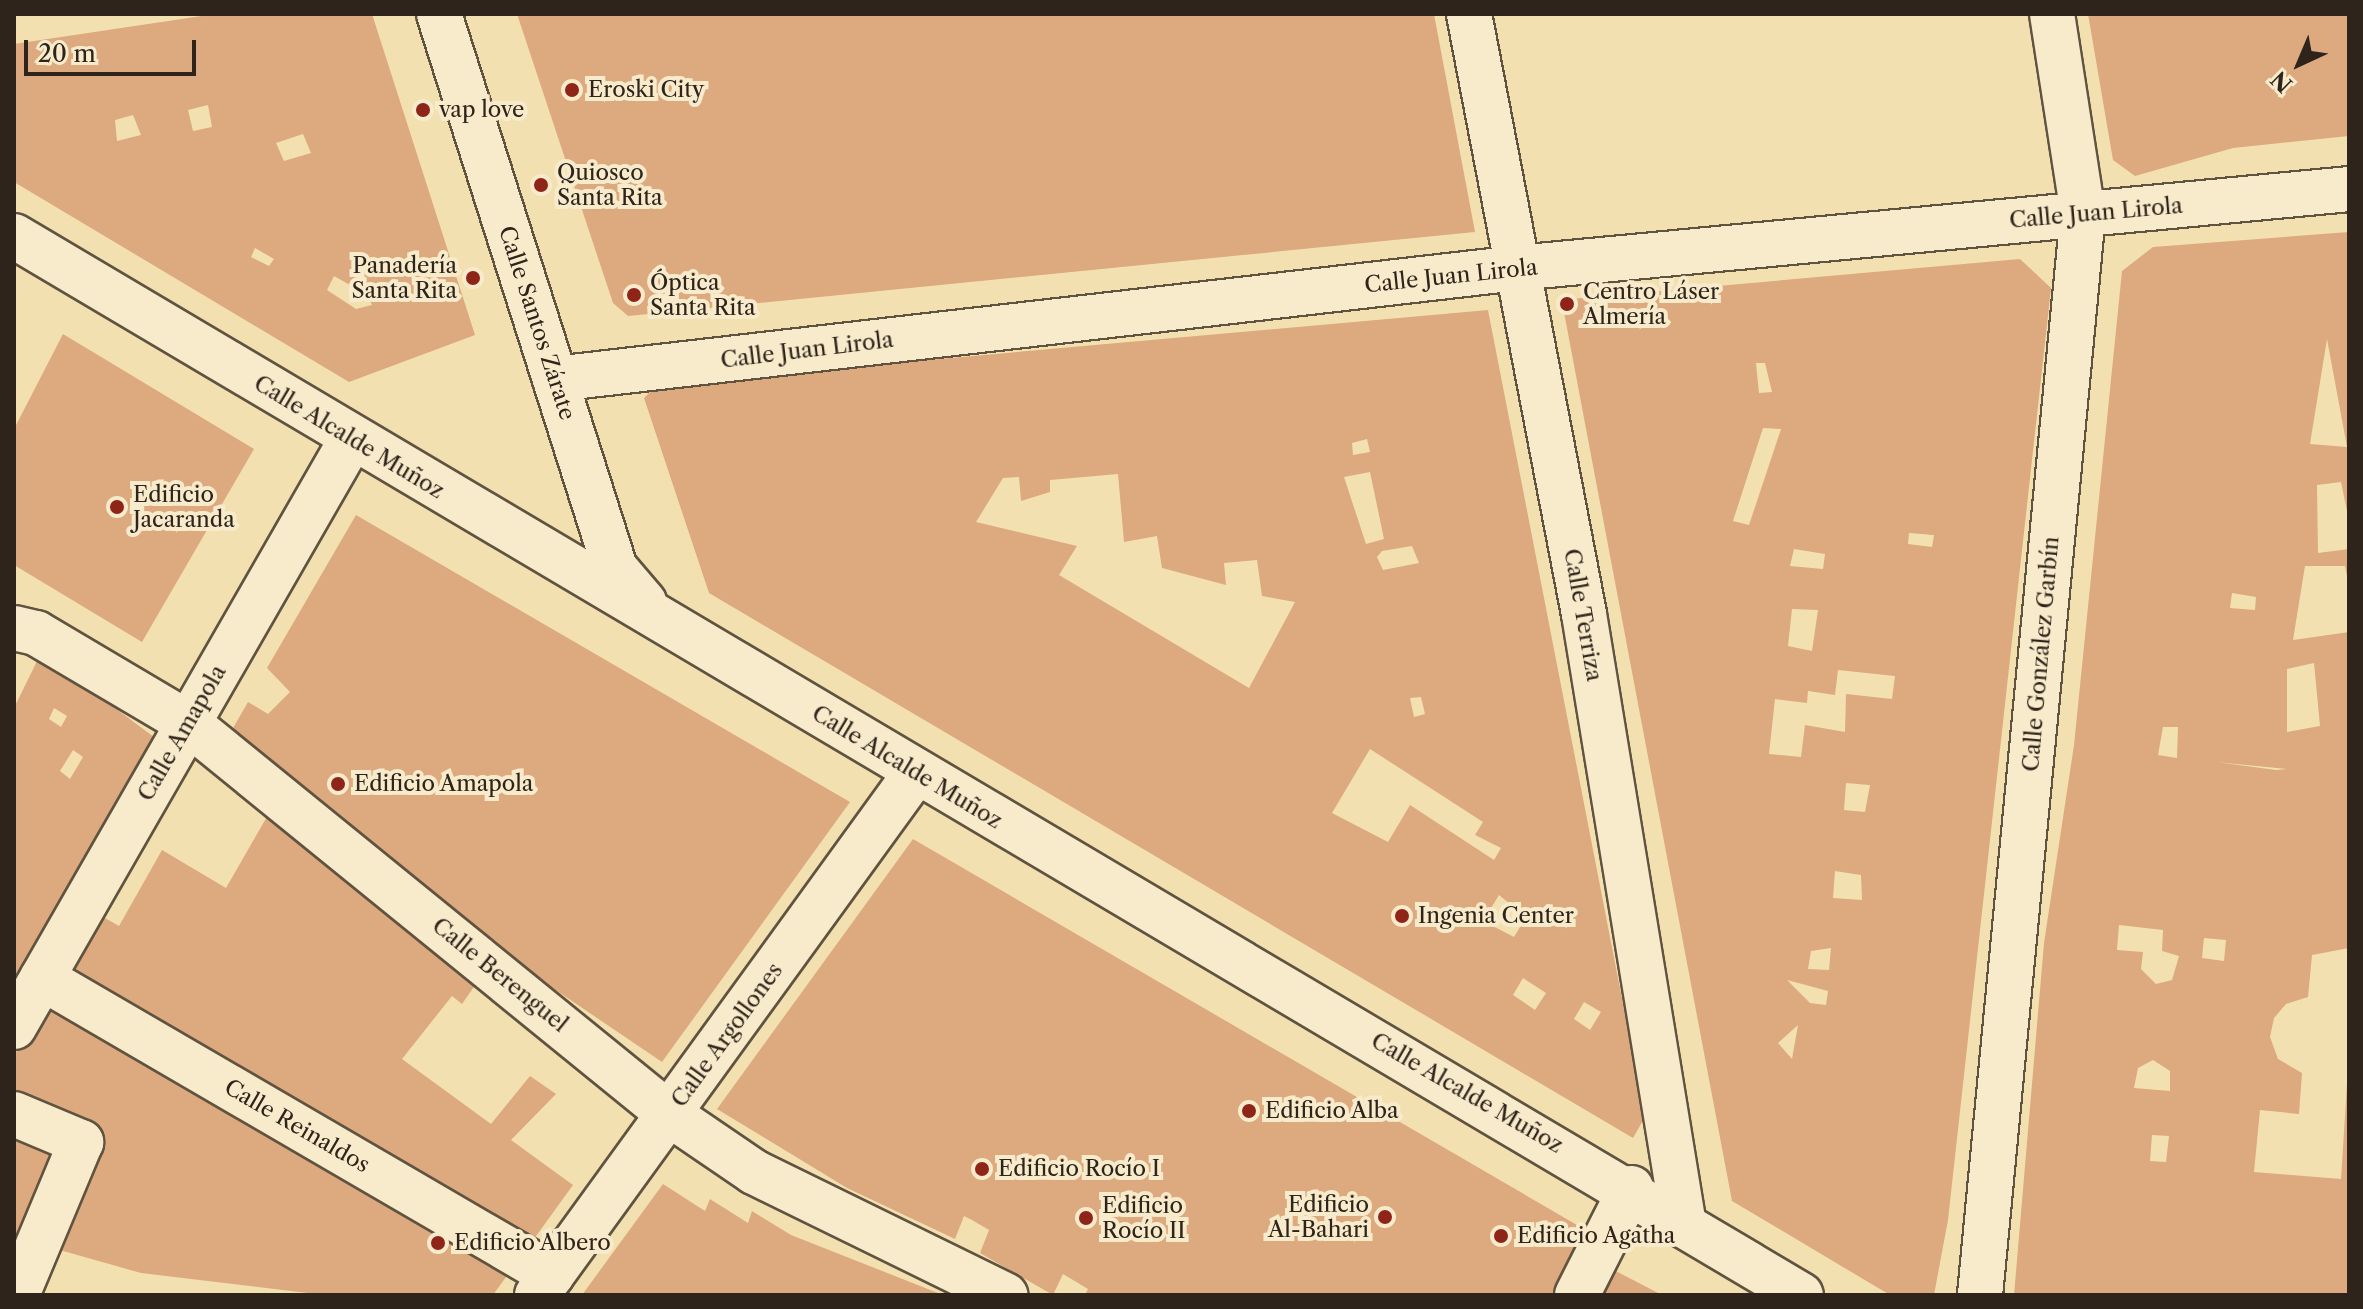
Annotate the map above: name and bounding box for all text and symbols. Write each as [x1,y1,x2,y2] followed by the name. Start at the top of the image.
[28,24,200,74] scale bar
[2259,24,2339,104] north arrow
[38,39,96,68] text: 20 m
[2266,65,2298,98] text: N
[588,77,704,103] place label: Eroski City
[563,81,581,99] marker: Eroski City
[439,97,524,123] place label: vap love
[414,101,432,119] marker: vap love
[557,159,663,210] place label: Quiosco Santa Rita
[532,176,550,194] marker: Quiosco Santa Rita
[2008,192,2184,234] street label: Calle Juan Lirola
[493,223,581,423] street label: Calle Santos Zárate
[351,252,457,304] place label: Panadería Santa Rita
[1363,254,1539,298] street label: Calle Juan Lirola
[464,269,482,287] marker: Panadería Santa Rita
[650,269,756,320] place label: Óptica Santa Rita
[1583,278,1719,330] place label: Centro Láser Almería
[625,286,643,304] marker: Óptica Santa Rita
[1558,295,1576,313] marker: Centro Láser Almería
[719,326,895,374] street label: Calle Juan Lirola
[249,370,449,504] street label: Calle Alcalde Muñoz
[133,481,235,532] place label: Edificio Jacaranda
[108,498,126,516] marker: Edificio Jacaranda
[2018,535,2064,773] street label: Calle González Garbín
[1558,546,1608,684] street label: Calle Terriza
[132,660,232,806] street label: Calle Amapola
[807,700,1007,834] street label: Calle Alcalde Muñoz
[354,771,534,797] place label: Edificio Amapola
[329,775,347,793] marker: Edificio Amapola
[1418,903,1574,929] place label: Ingenia Center
[1393,907,1411,925] marker: Ingenia Center
[427,912,573,1038] street label: Calle Berenguel
[666,957,788,1113] street label: Calle Argollones
[1366,1027,1568,1159] street label: Calle Alcalde Muñoz
[220,1074,374,1178] street label: Calle Reinaldos
[1265,1098,1399,1124] place label: Edificio Alba
[1240,1102,1258,1120] marker: Edificio Alba
[998,1156,1160,1182] place label: Edificio Rocío I
[973,1160,991,1178] marker: Edificio Rocío I
[1268,1191,1369,1242] place label: Edificio Al-Bahari
[1102,1192,1186,1244] place label: Edificio Rocío II
[1376,1208,1394,1226] marker: Edificio Al-Bahari
[1077,1209,1095,1227] marker: Edificio Rocío II
[1517,1223,1676,1249] place label: Edificio Agatha
[1492,1227,1510,1245] marker: Edificio Agatha
[454,1230,612,1256] place label: Edificio Albero
[429,1234,447,1252] marker: Edificio Albero

